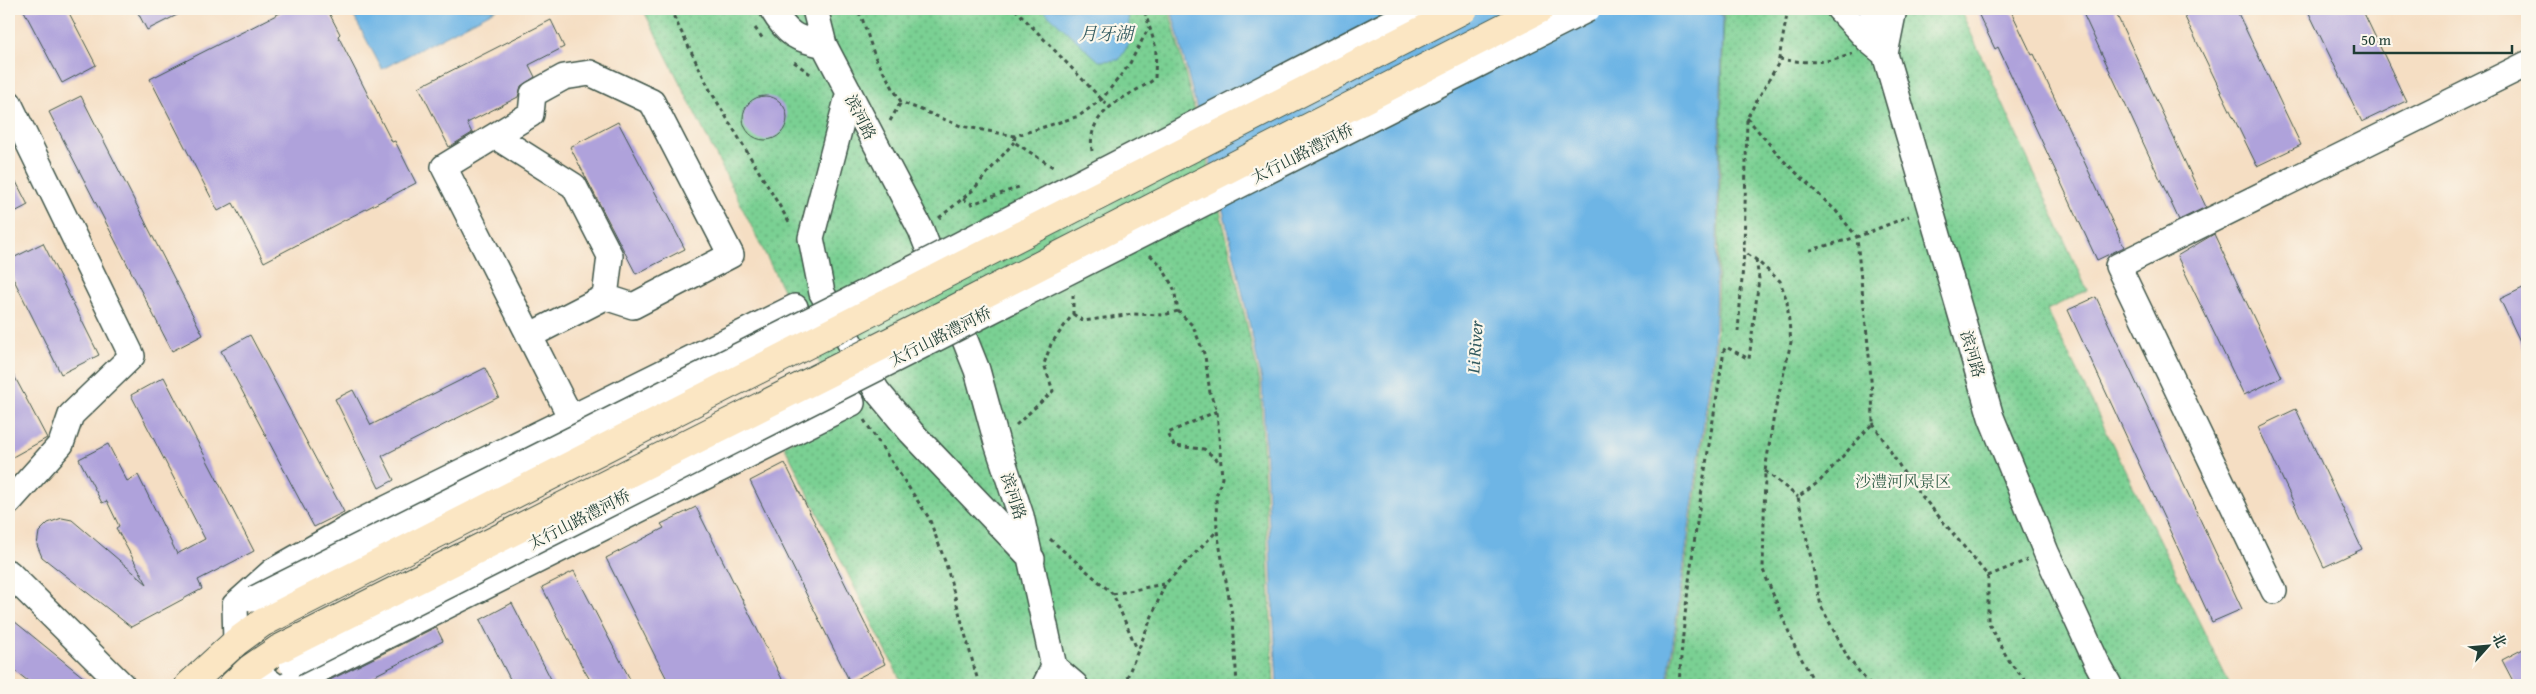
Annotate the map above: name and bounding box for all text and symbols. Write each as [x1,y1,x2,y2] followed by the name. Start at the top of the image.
[1079,20,1136,47] water label: 月牙湖
[2354,22,2511,54] scale bar
[2361,29,2392,50] text: 50 m
[839,90,883,144] street label: 滨河路
[1247,117,1357,189] street label: 太行山路澧河桥
[885,300,995,372] street label: 太行山路澧河桥
[1459,318,1490,375] water label: Li River
[1955,328,1991,380] street label: 滨河路
[995,469,1033,523] street label: 滨河路
[1855,469,1951,493] park label: 沙澧河风景区
[524,483,634,555] street label: 太行山路澧河桥
[2464,622,2514,672] north arrow
[2487,629,2512,651] text: 北

